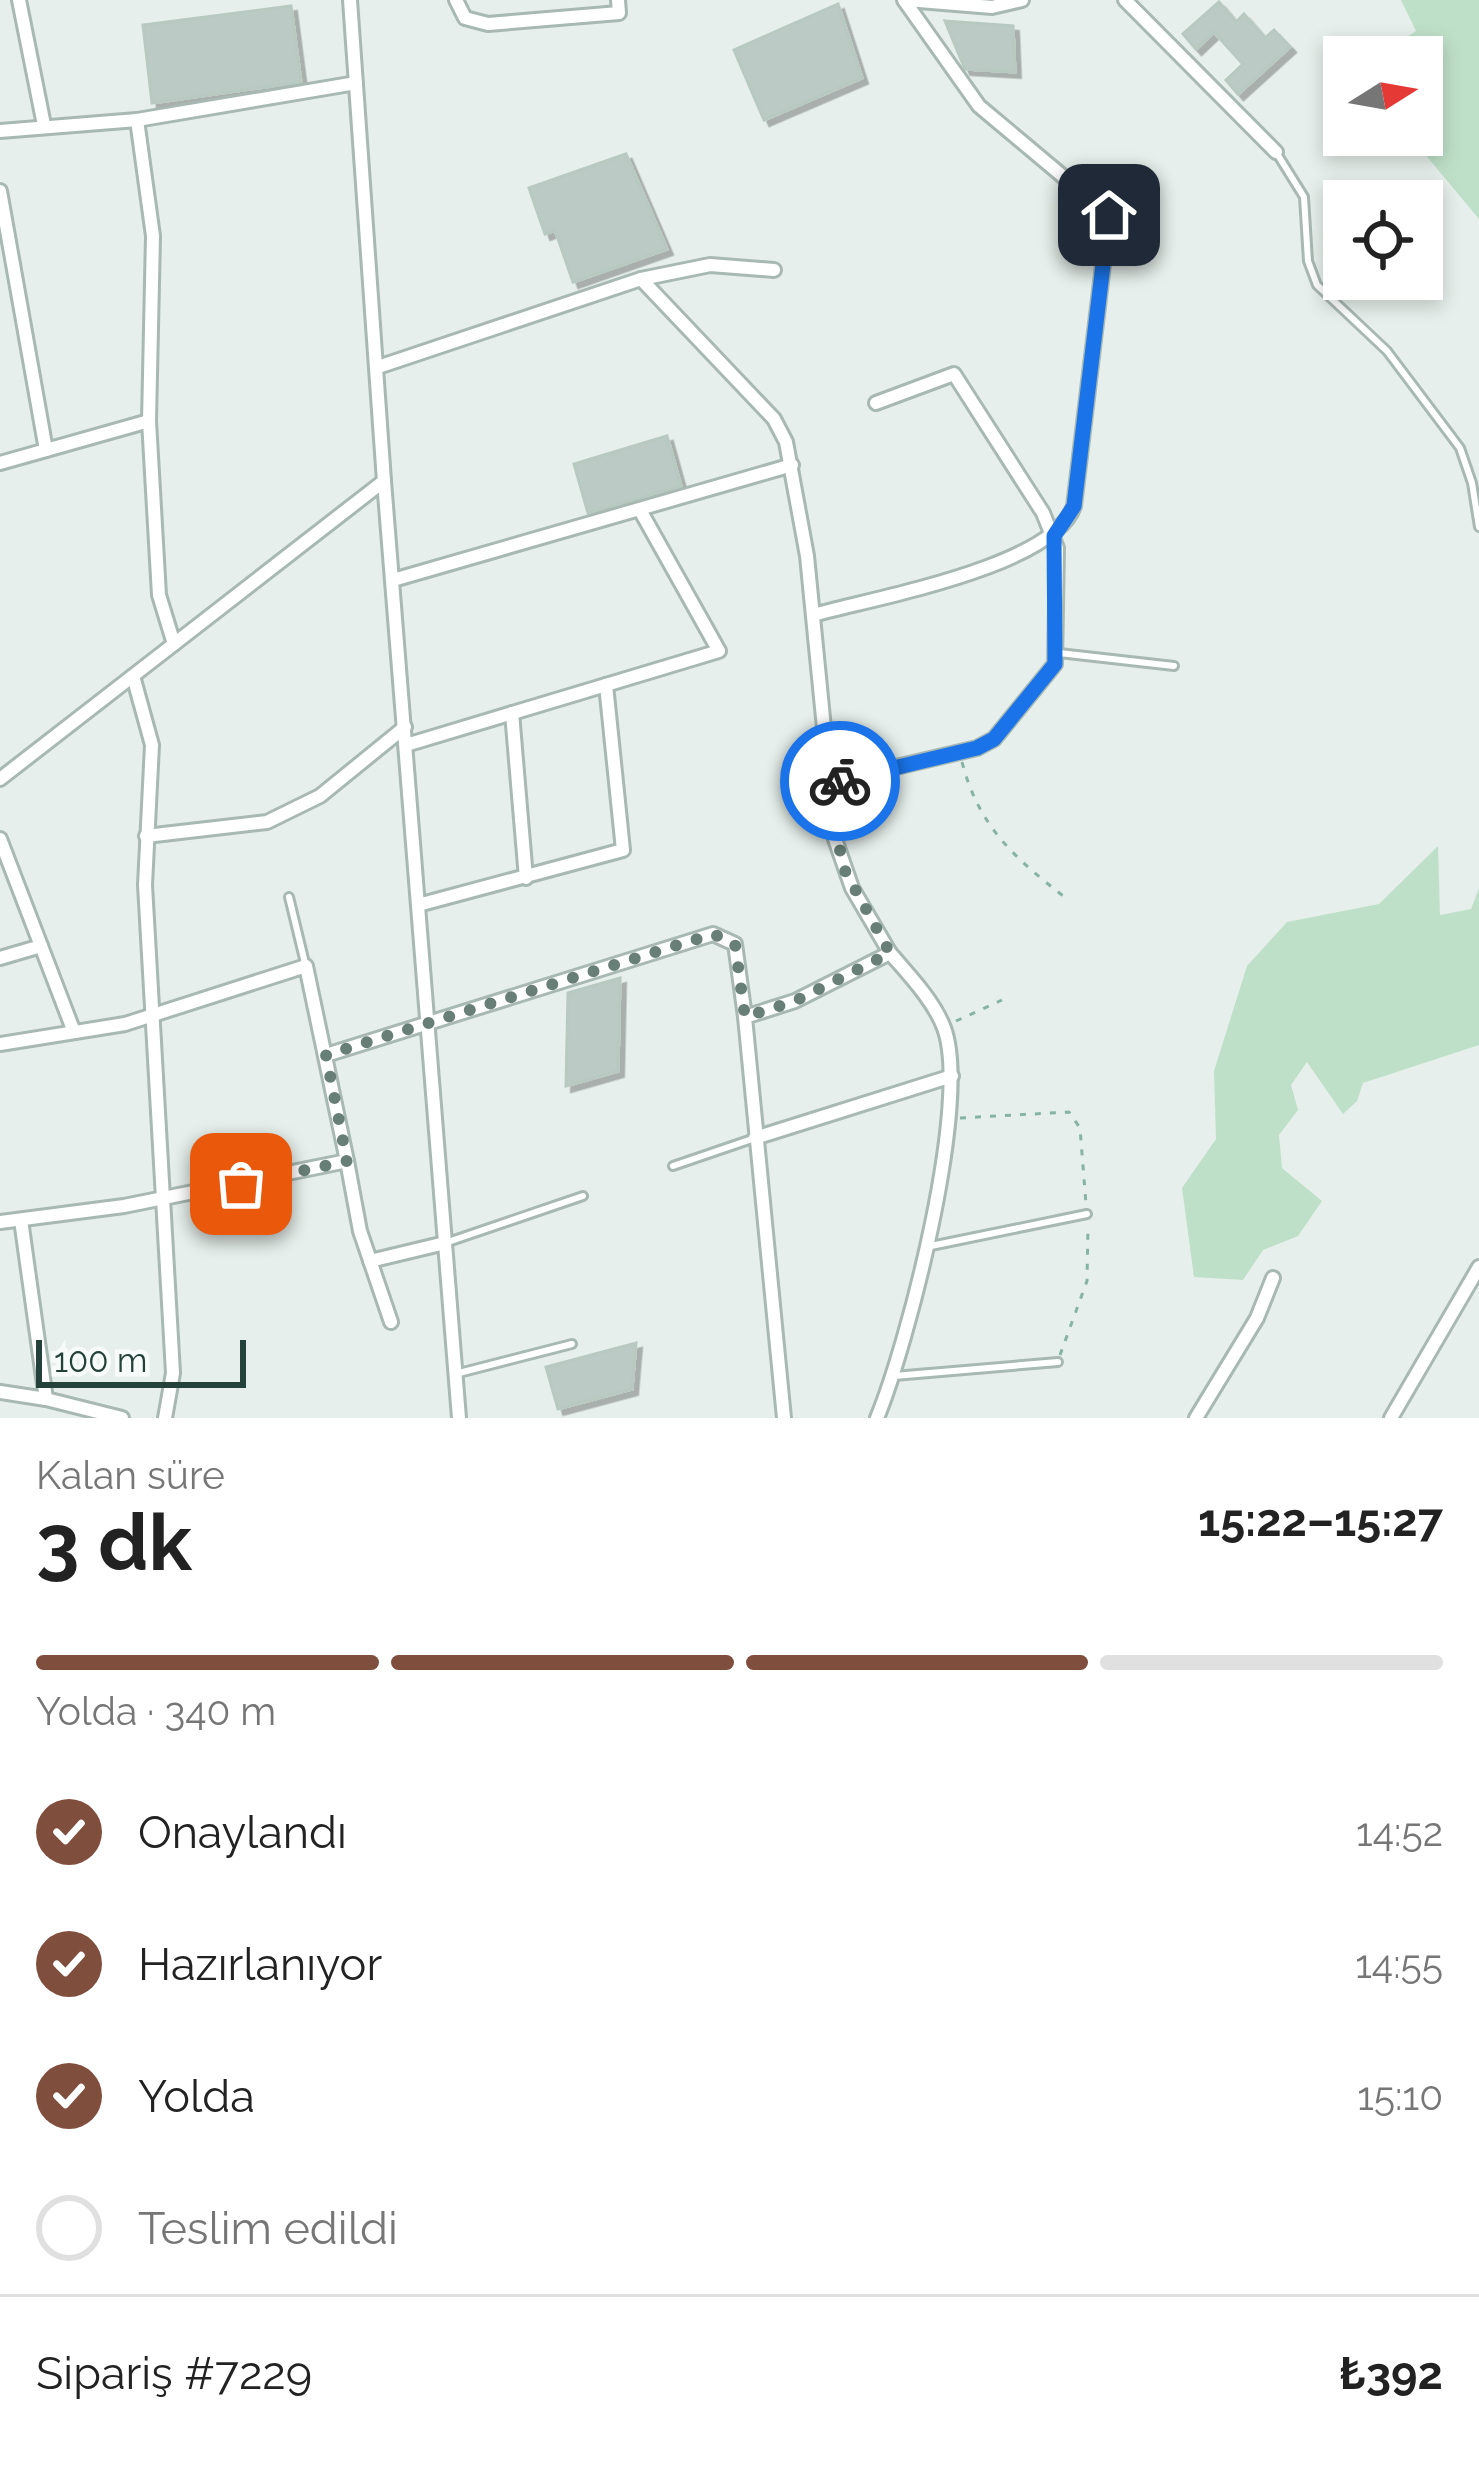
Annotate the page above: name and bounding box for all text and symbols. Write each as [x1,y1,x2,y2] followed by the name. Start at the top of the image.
[1323,36,1443,156] north arrow
[1323,36,1443,300] map controls
[1058,164,1160,266] pin
[1323,180,1443,300] button: locate
[1076,182,1142,248] icon: home
[780,721,900,841] courier
[807,748,873,814] icon: bike
[190,1133,292,1235] pin
[208,1151,274,1217] icon: bag
[36,1334,246,1387] scale bar
[54,1341,147,1380] text: 100 m
[36,1452,225,1498] text: Kalan süre
[1198,1494,1443,1547] text: 15:22–15:27
[36,1497,192,1588] text: 3 dk
[36,1688,276,1734] text: Yolda · 340 m
[36,1799,102,1865] icon: check
[138,1806,347,1859] text: Onaylandı
[1356,1809,1443,1855] text: 14:52
[36,1931,102,1997] icon: check
[138,1938,382,1991] text: Hazırlanıyor
[1355,1941,1443,1987] text: 14:55
[36,2063,102,2129] icon: check
[138,2070,255,2123] text: Yolda
[1357,2073,1443,2119] text: 15:10
[138,2202,398,2255] text: Teslim edildi
[36,2347,312,2400] text: Sipariş #7229
[1339,2347,1443,2400] text: ₺392

